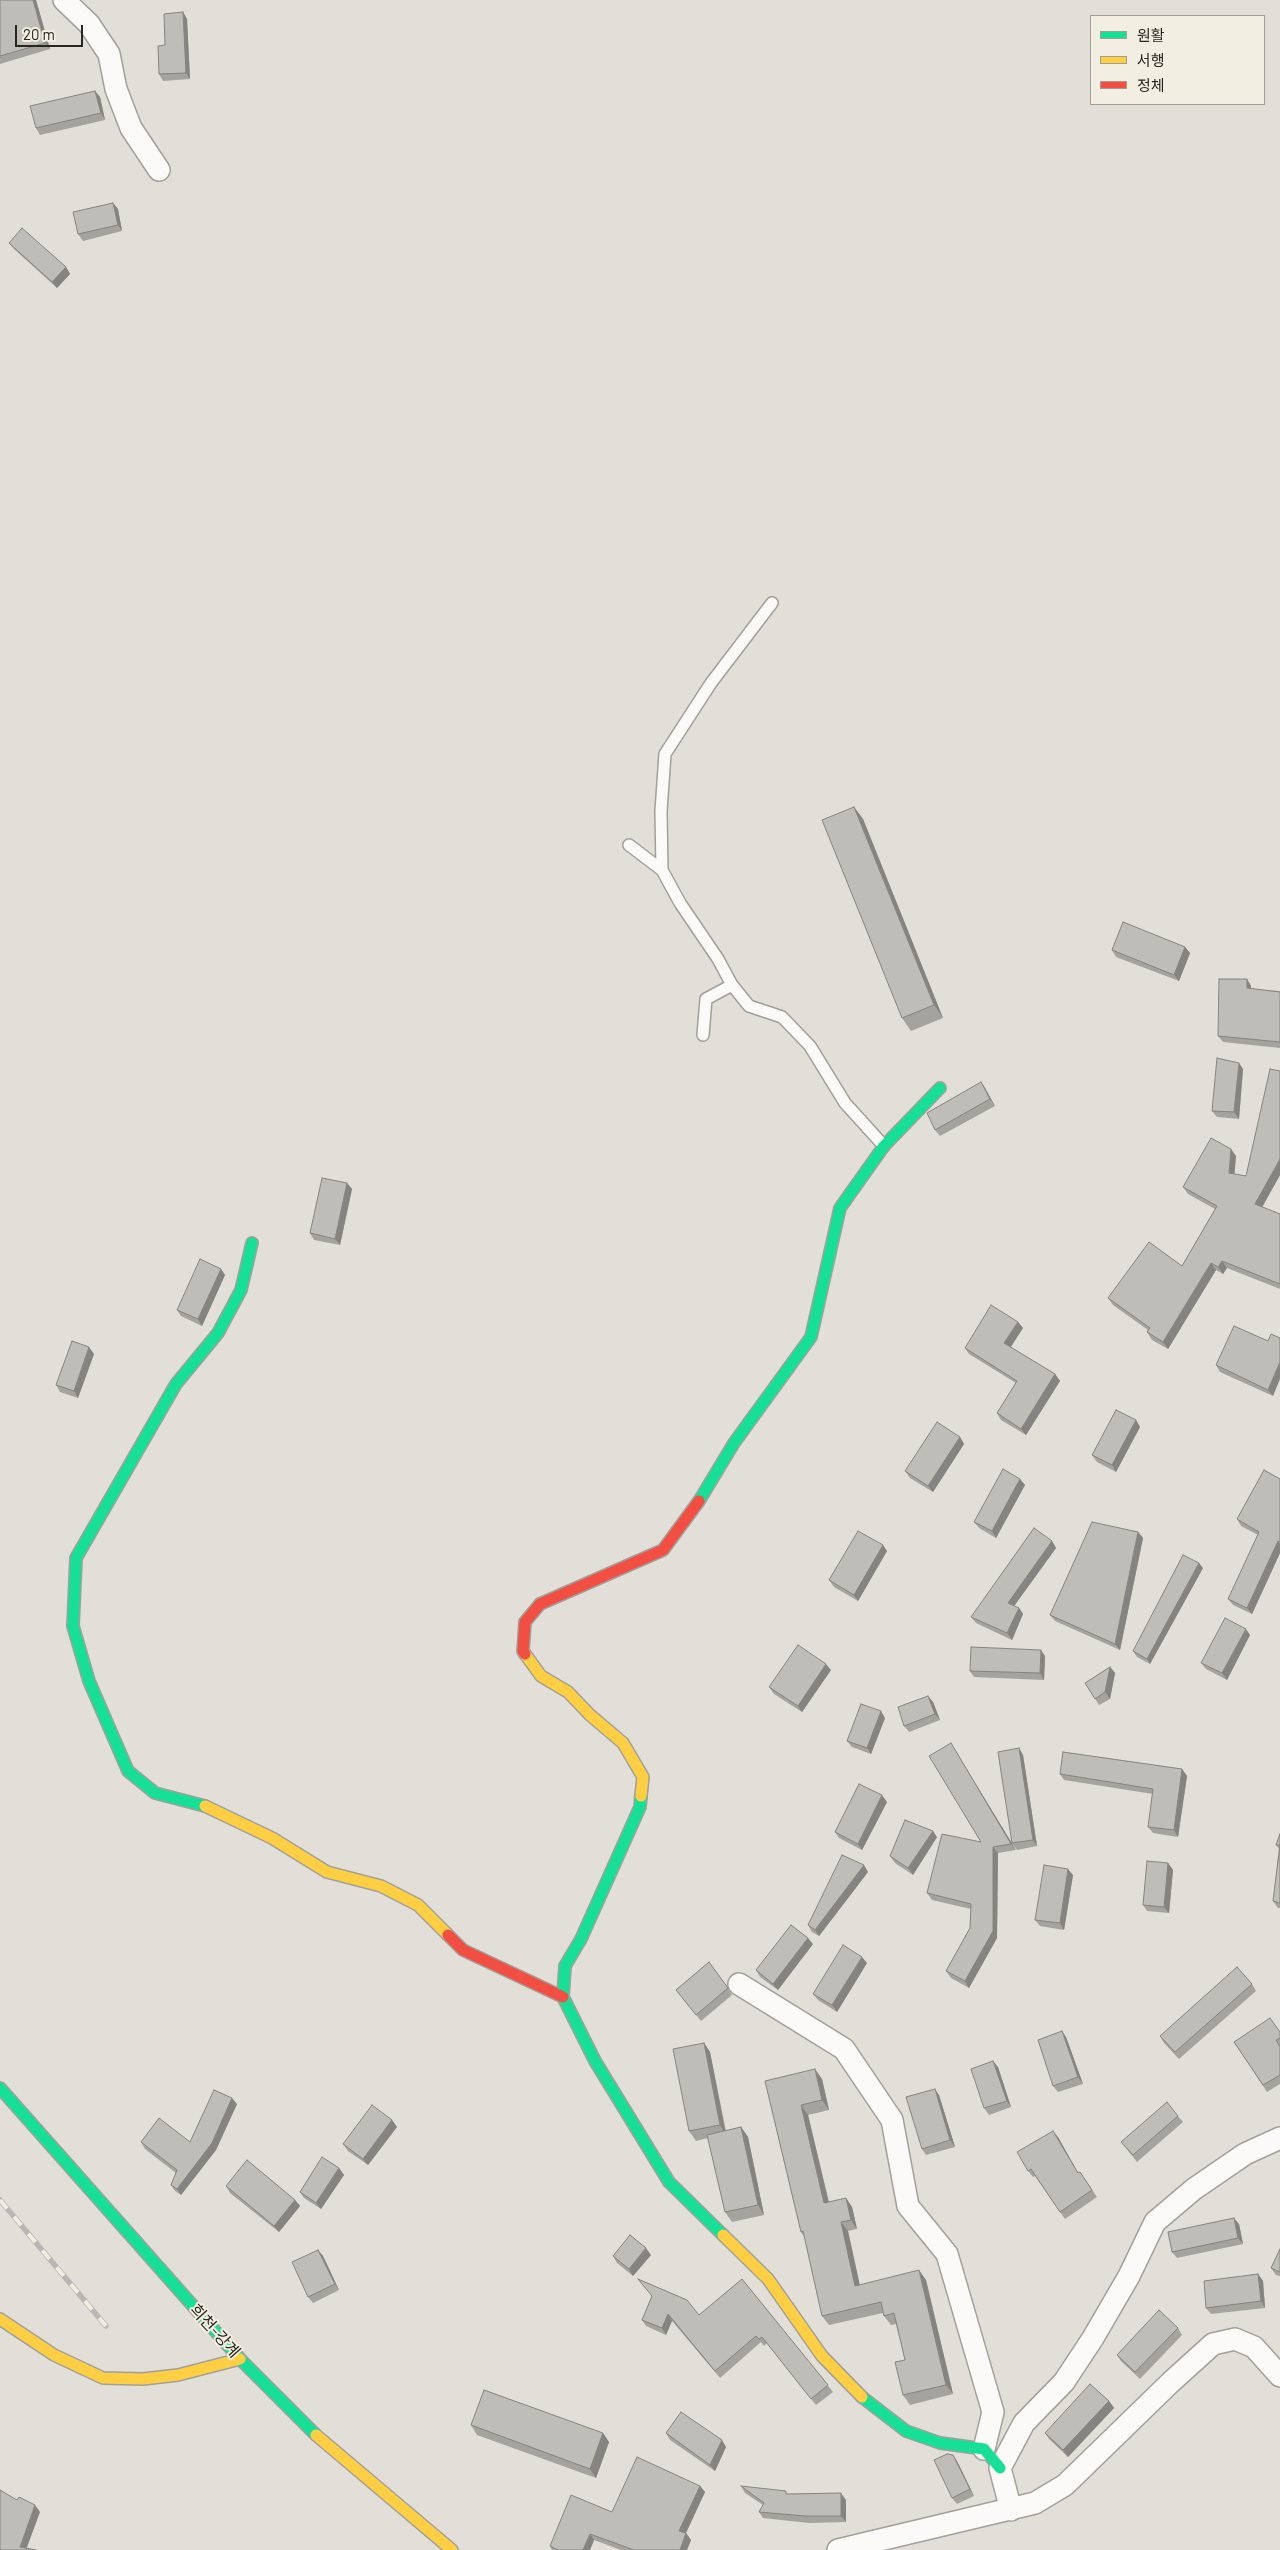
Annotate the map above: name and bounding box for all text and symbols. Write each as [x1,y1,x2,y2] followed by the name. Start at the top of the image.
[18,15,85,47] scale bar
[1090,15,1265,105] legend
[23,25,55,43] text: 20 m
[1137,26,1165,44] text: 원활
[1137,51,1165,69] text: 서행
[1137,76,1165,94] text: 정체
[186,2300,244,2362] street label: 희천-강계

